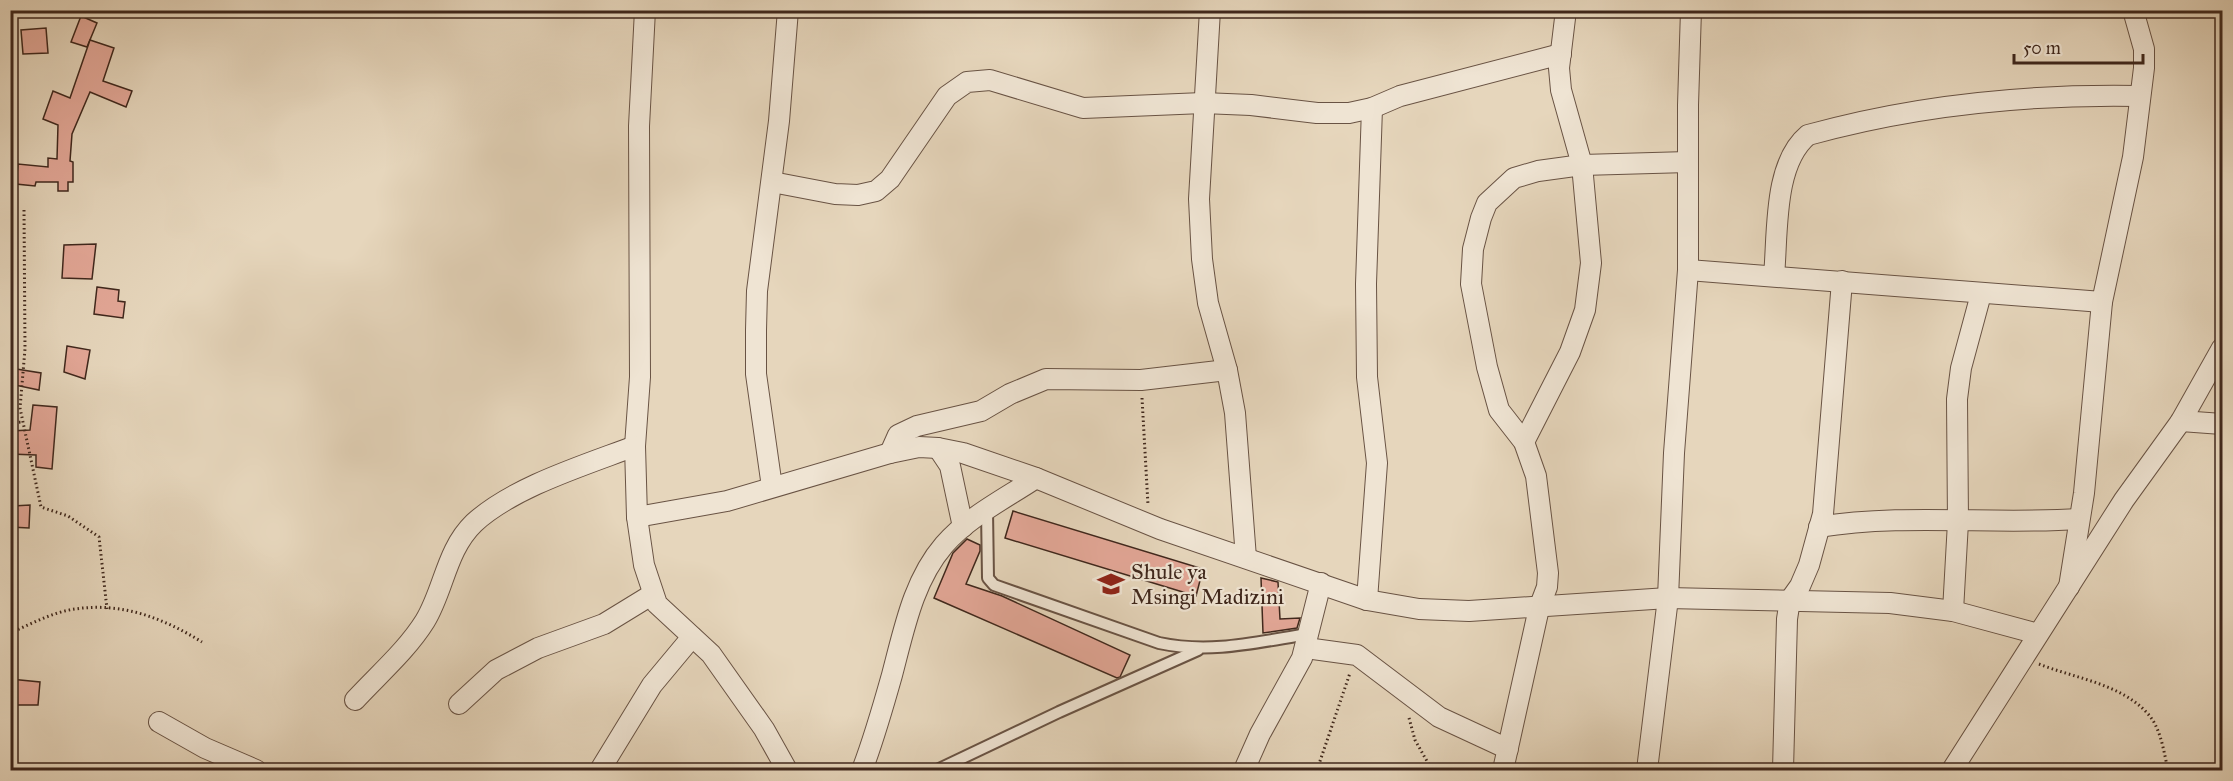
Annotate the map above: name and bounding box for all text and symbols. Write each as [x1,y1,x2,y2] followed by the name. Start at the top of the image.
[2014,27,2143,65] scale bar
[2023,37,2061,59] text: 50 m
[1131,558,1284,610] place label: Shule ya Msingi Madizini
[1096,569,1126,599] school or university icon: Shule ya Msingi Madizini

